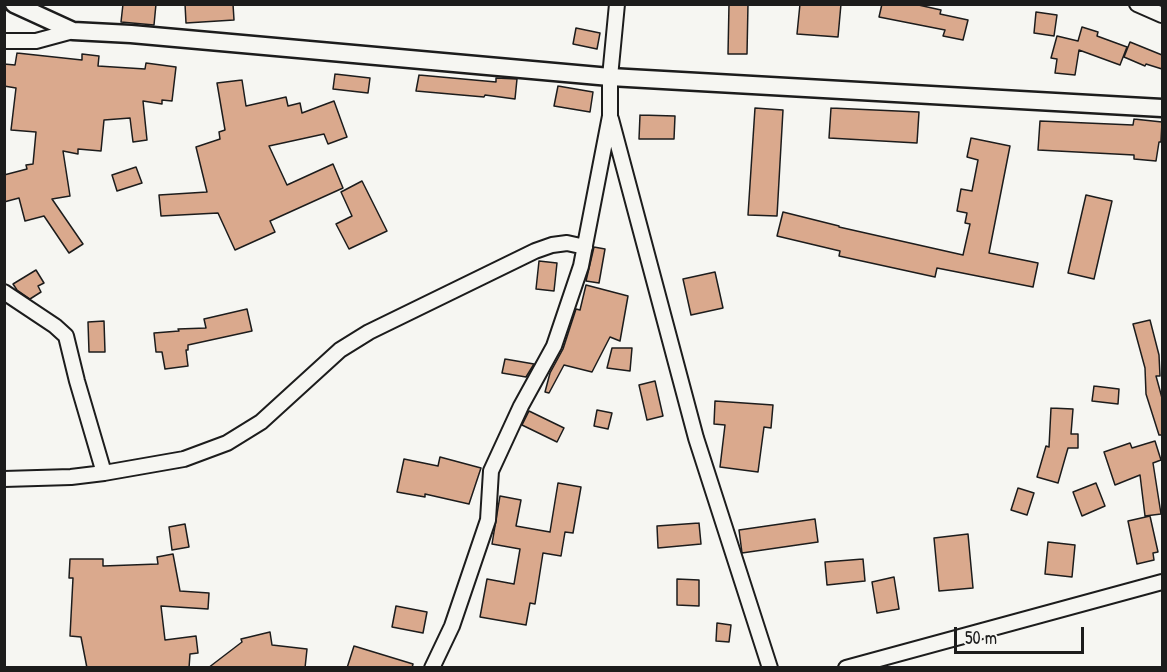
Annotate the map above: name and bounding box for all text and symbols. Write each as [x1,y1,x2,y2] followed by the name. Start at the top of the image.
[957,615,1088,653] scale bar
[965,625,997,650] text: 50 m

